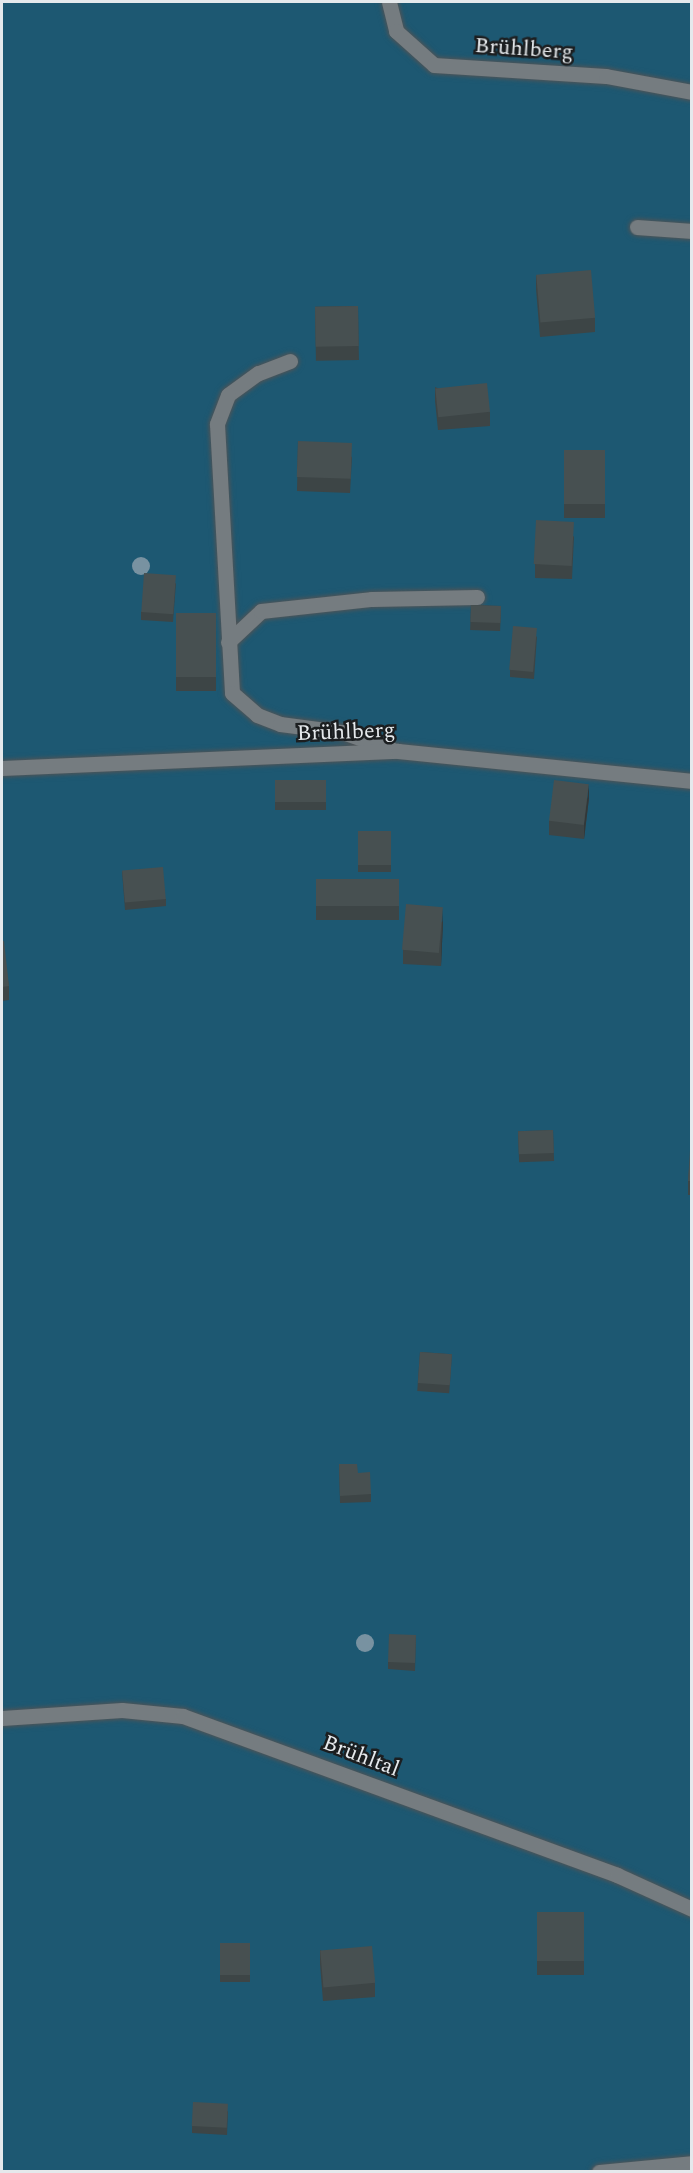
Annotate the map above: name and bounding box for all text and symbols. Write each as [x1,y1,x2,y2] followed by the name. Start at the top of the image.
[474,32,574,66] street label: Brühlberg
[296,717,396,747] street label: Brühlberg
[319,1729,403,1783] street label: Brühltal

